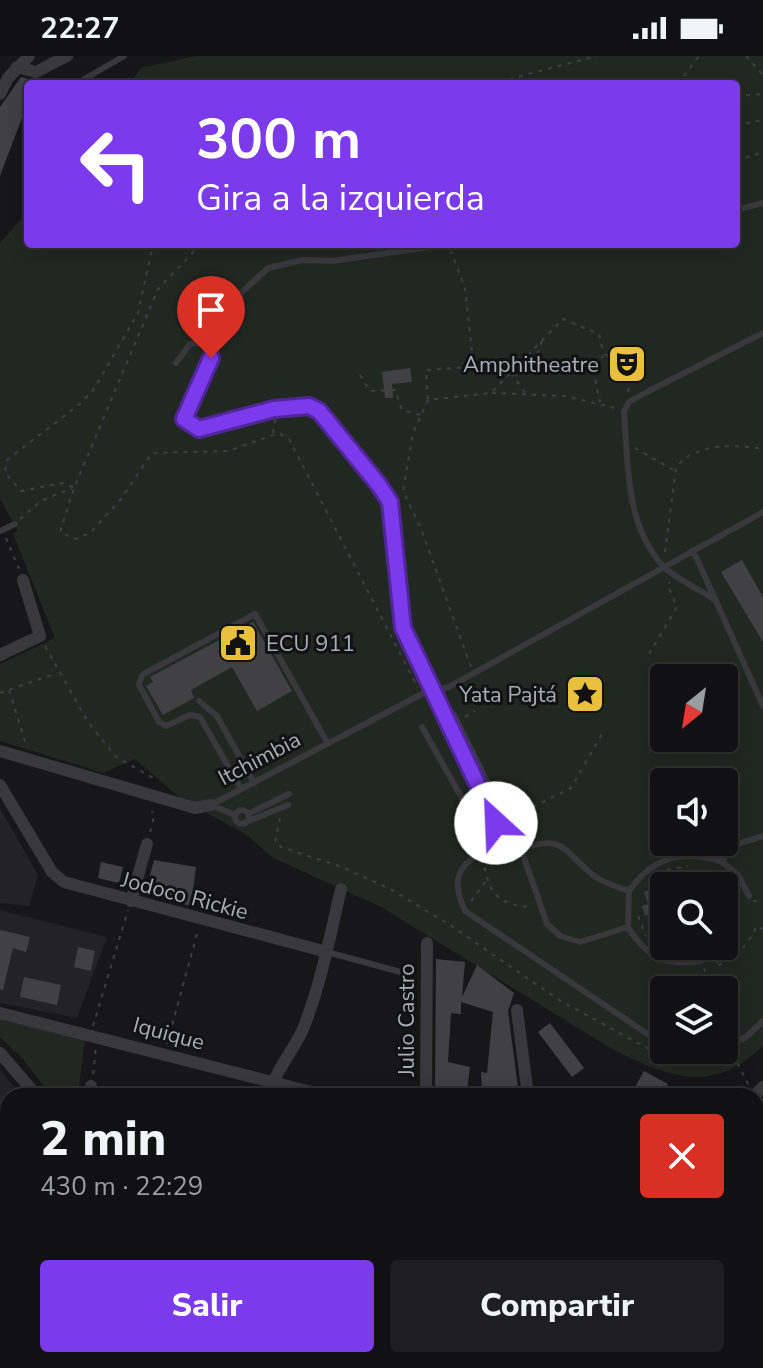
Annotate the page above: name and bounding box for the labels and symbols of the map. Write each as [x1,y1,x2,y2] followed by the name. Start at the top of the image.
[177,276,245,358] pin
[606,343,648,385] theatre icon: Amphitheatre
[463,350,599,380] place label: Amphitheatre
[217,622,259,664] public building icon: ECU 911
[266,629,355,659] place label: ECU 911
[650,664,738,752] north arrow
[564,673,606,715] place icon: Yata Pajtá
[458,680,557,710] place label: Yata Pajtá
[213,725,306,793] street label: Itchimbia
[454,781,538,865] position arrow
[117,864,251,927] street label: Jodoco Rickie
[392,963,422,1078] street label: Julio Castro
[130,1010,208,1058] street label: Iquique

